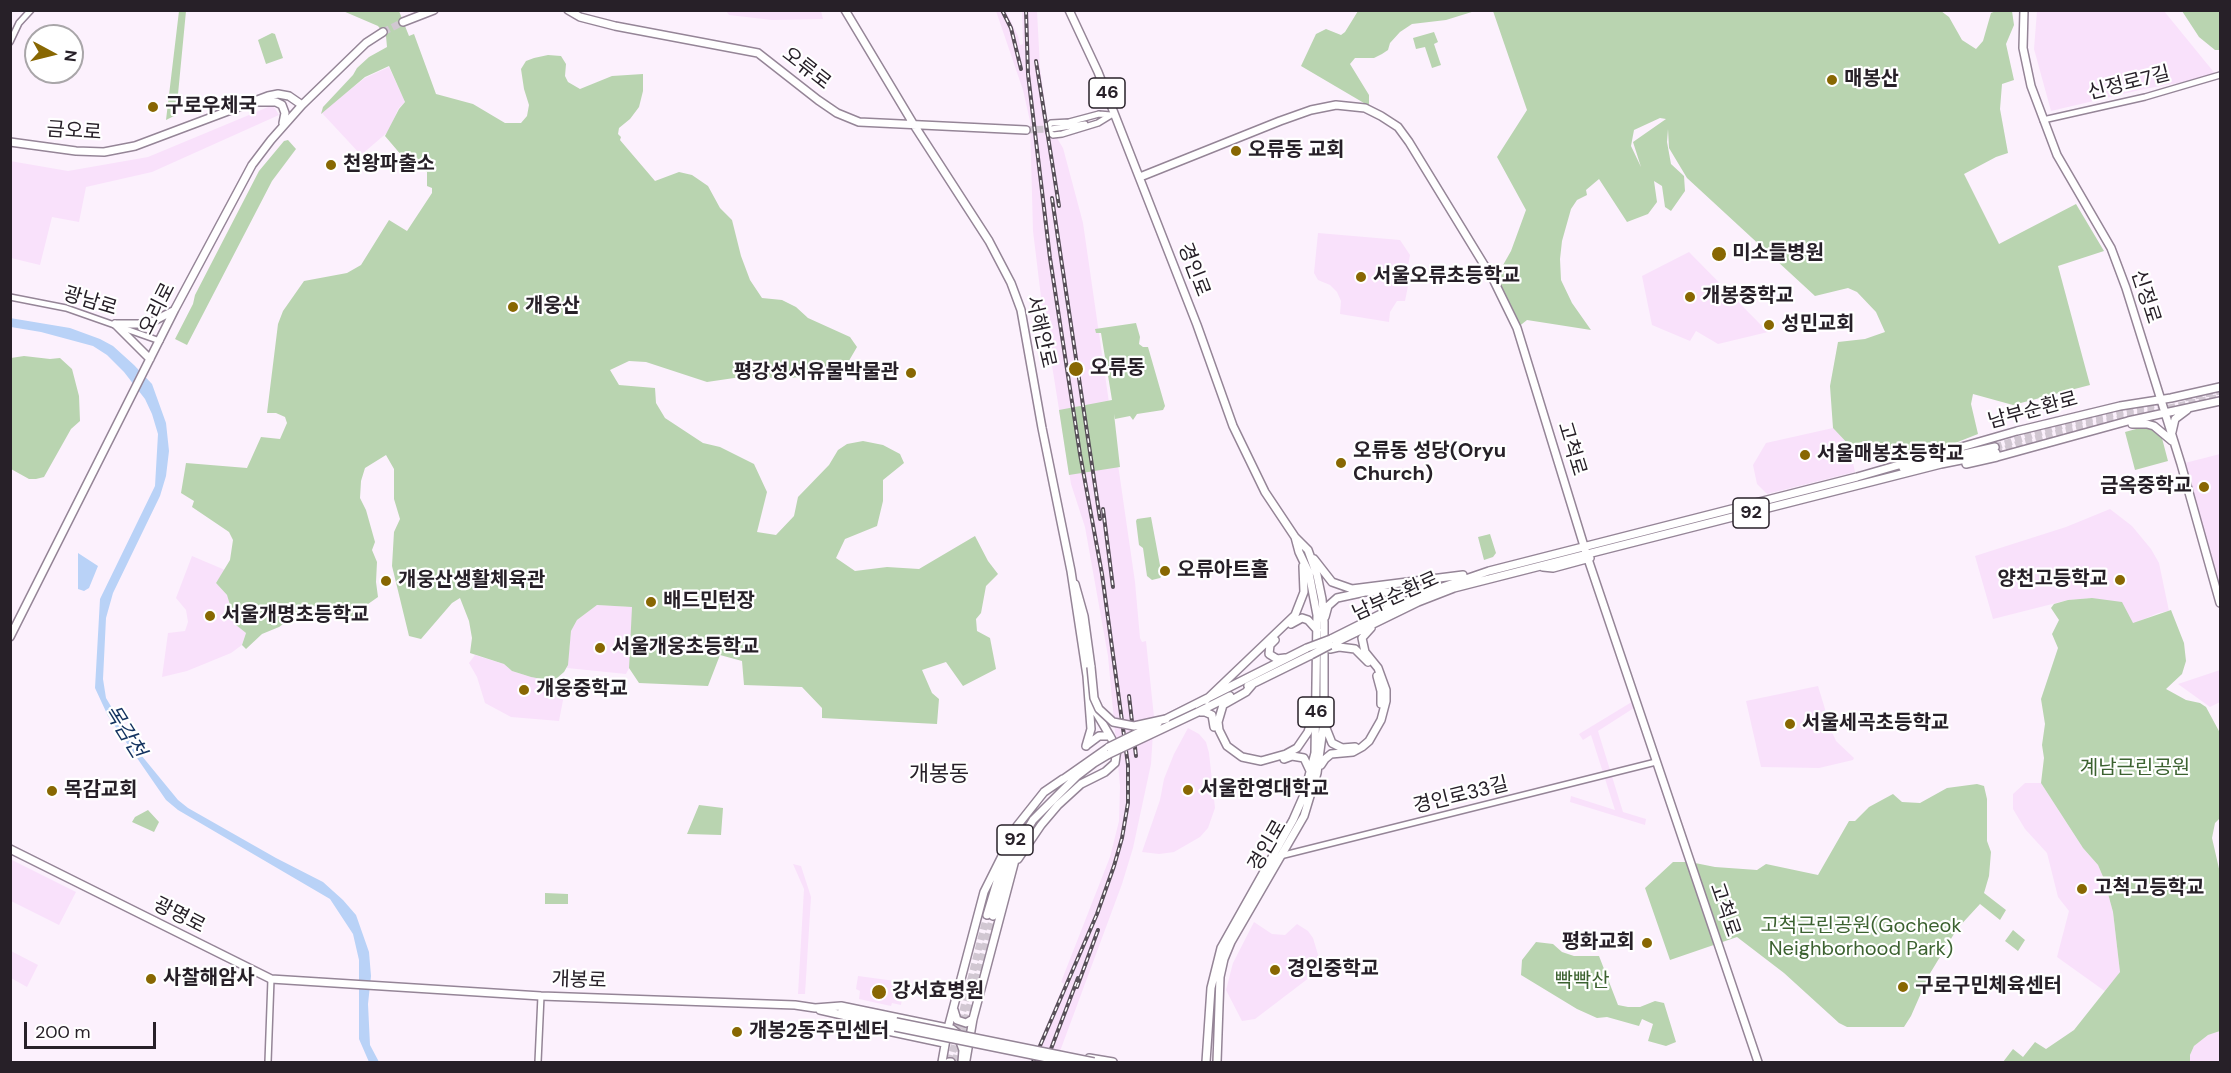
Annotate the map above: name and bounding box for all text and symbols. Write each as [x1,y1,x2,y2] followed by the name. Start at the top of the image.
[24,24,84,84] north arrow
[777,43,835,95] street label: 오류로
[59,49,82,63] text: N
[2085,62,2173,106] street label: 신정로7길
[1844,68,1899,92] place label: 매봉산
[1825,73,1839,87] marker: 매봉산
[1089,78,1125,108] road number: 46
[165,95,257,119] place label: 구로우체국
[146,100,160,114] marker: 구로우체국
[46,118,102,146] street label: 금오로
[1248,139,1345,163] place label: 오류동 교회
[1229,144,1243,158] marker: 오류동 교회
[343,153,435,177] place label: 천왕파출소
[324,158,338,172] marker: 천왕파출소
[1172,240,1214,300] street label: 경인로
[1732,242,1824,266] place label: 미소들병원
[1710,245,1728,263] marker: 미소들병원
[1373,265,1520,289] place label: 서울오류초등학교
[2125,267,2165,327] street label: 신정로
[1354,270,1368,284] marker: 서울오류초등학교
[135,279,181,339] street label: 오리로
[60,282,120,322] street label: 광남로
[1702,285,1794,309] place label: 개봉중학교
[1683,290,1697,304] marker: 개봉중학교
[1020,293,1060,371] street label: 서해안로
[525,295,580,319] place label: 개웅산
[506,300,520,314] marker: 개웅산
[1781,313,1855,337] place label: 성민교회
[1762,318,1776,332] marker: 성민교회
[1090,357,1145,381] place label: 오류동
[1067,360,1085,378] marker: 오류동
[733,361,899,385] place label: 평강성서유물박물관
[904,366,918,380] marker: 평강성서유물박물관
[1985,388,2081,434] street label: 남부순환로
[1551,419,1591,479] street label: 고척로
[1353,440,1506,487] place label: 오류동 성당(Oryu Church)
[1817,443,1964,467] place label: 서울매봉초등학교
[1798,448,1812,462] marker: 서울매봉초등학교
[1334,456,1348,470] marker: 오류동 성당(Oryu Church)
[2100,475,2192,499] place label: 금옥중학교
[2197,480,2211,494] marker: 금옥중학교
[1733,498,1769,528] road number: 92
[1177,559,1269,583] place label: 오류아트홀
[1158,564,1172,578] marker: 오류아트홀
[1349,567,1443,627] street label: 남부순환로
[1998,568,2108,592] place label: 양천고등학교
[398,569,545,593] place label: 개웅산생활체육관
[2113,573,2127,587] marker: 양천고등학교
[379,574,393,588] marker: 개웅산생활체육관
[663,590,755,614] place label: 배드민턴장
[644,595,658,609] marker: 배드민턴장
[222,604,369,628] place label: 서울개명초등학교
[203,609,217,623] marker: 서울개명초등학교
[612,636,759,660] place label: 서울개웅초등학교
[593,641,607,655] marker: 서울개웅초등학교
[536,678,628,702] place label: 개웅중학교
[517,683,531,697] marker: 개웅중학교
[1298,697,1334,727] road number: 46
[98,701,150,763] water label: 목감천
[1802,712,1949,736] place label: 서울세곡초등학교
[1783,717,1797,731] marker: 서울세곡초등학교
[2080,757,2190,781] park label: 계남근린공원
[909,762,969,788] district label: 개봉동
[1411,773,1511,819] street label: 경인로33길
[1200,778,1329,802] place label: 서울한영대학교
[64,779,138,803] place label: 목감교회
[1181,783,1195,797] marker: 서울한영대학교
[45,784,59,798] marker: 목감교회
[1244,816,1292,876] street label: 경인로
[997,825,1033,855] road number: 92
[2094,877,2204,901] place label: 고척고등학교
[1704,880,1744,940] street label: 고척로
[2075,882,2089,896] marker: 고척고등학교
[149,893,209,939] street label: 광명로
[1760,915,1962,962] park label: 고척근린공원(Gocheok Neighborhood Park)
[1561,931,1635,955] place label: 평화교회
[1640,936,1654,950] marker: 평화교회
[1287,958,1379,982] place label: 경인중학교
[1268,963,1282,977] marker: 경인중학교
[163,967,255,991] place label: 사찰해암사
[551,968,607,994] street label: 개봉로
[1554,970,1610,994] park label: 빡빡산
[144,972,158,986] marker: 사찰해암사
[1915,975,2062,999] place label: 구로구민체육센터
[892,980,984,1004] place label: 강서효병원
[1896,980,1910,994] marker: 구로구민체육센터
[870,983,888,1001] marker: 강서효병원
[27,1010,159,1048] scale bar
[35,1020,91,1044] text: 200 m
[749,1020,889,1044] place label: 개봉2동주민센터
[730,1025,744,1039] marker: 개봉2동주민센터

